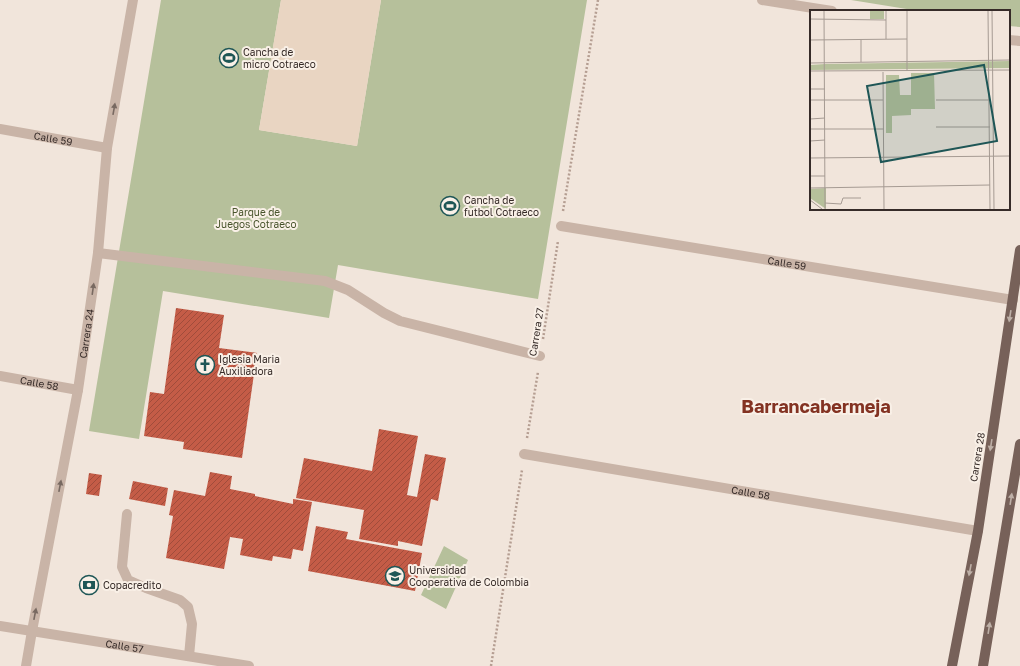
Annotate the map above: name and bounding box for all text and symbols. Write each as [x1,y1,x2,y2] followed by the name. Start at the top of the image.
[810,10,1010,210] inset map
[243,46,316,70] place label: Cancha de micro Cotraeco
[218,47,240,69] sports icon: Cancha de micro Cotraeco
[111,103,117,115] one-way arrow
[33,129,73,148] street label: Calle 59
[464,194,539,218] place label: Cancha de futbol Cotraeco
[439,195,461,217] sports icon: Cancha de futbol Cotraeco
[216,206,296,230] park label: Parque de Juegos Cotraeco
[767,254,807,272] street label: Calle 59
[90,283,96,295] one-way arrow
[526,307,546,357] street label: Carrera 27
[77,308,96,359] street label: Carrera 24
[1007,310,1013,322] one-way arrow
[219,353,280,377] place label: Iglesia Maria Auxiliadora
[194,354,216,376] church icon: Iglesia Maria Auxiliadora
[19,374,60,392] street label: Calle 58
[741,395,891,417] district label: Barrancabermeja
[967,431,987,483] street label: Carrera 28
[988,439,994,451] one-way arrow
[57,480,63,492] one-way arrow
[731,483,771,502] street label: Calle 58
[1008,493,1014,505] one-way arrow
[409,564,529,588] place label: Universidad Cooperativa de Colombia
[967,564,973,576] one-way arrow
[384,565,406,587] school or university icon: Universidad Cooperativa de Colombia
[78,574,100,596] bank icon: Copacredito
[103,579,161,591] place label: Copacredito
[33,608,39,620] one-way arrow
[987,621,993,634] one-way arrow
[105,637,144,655] street label: Calle 57

